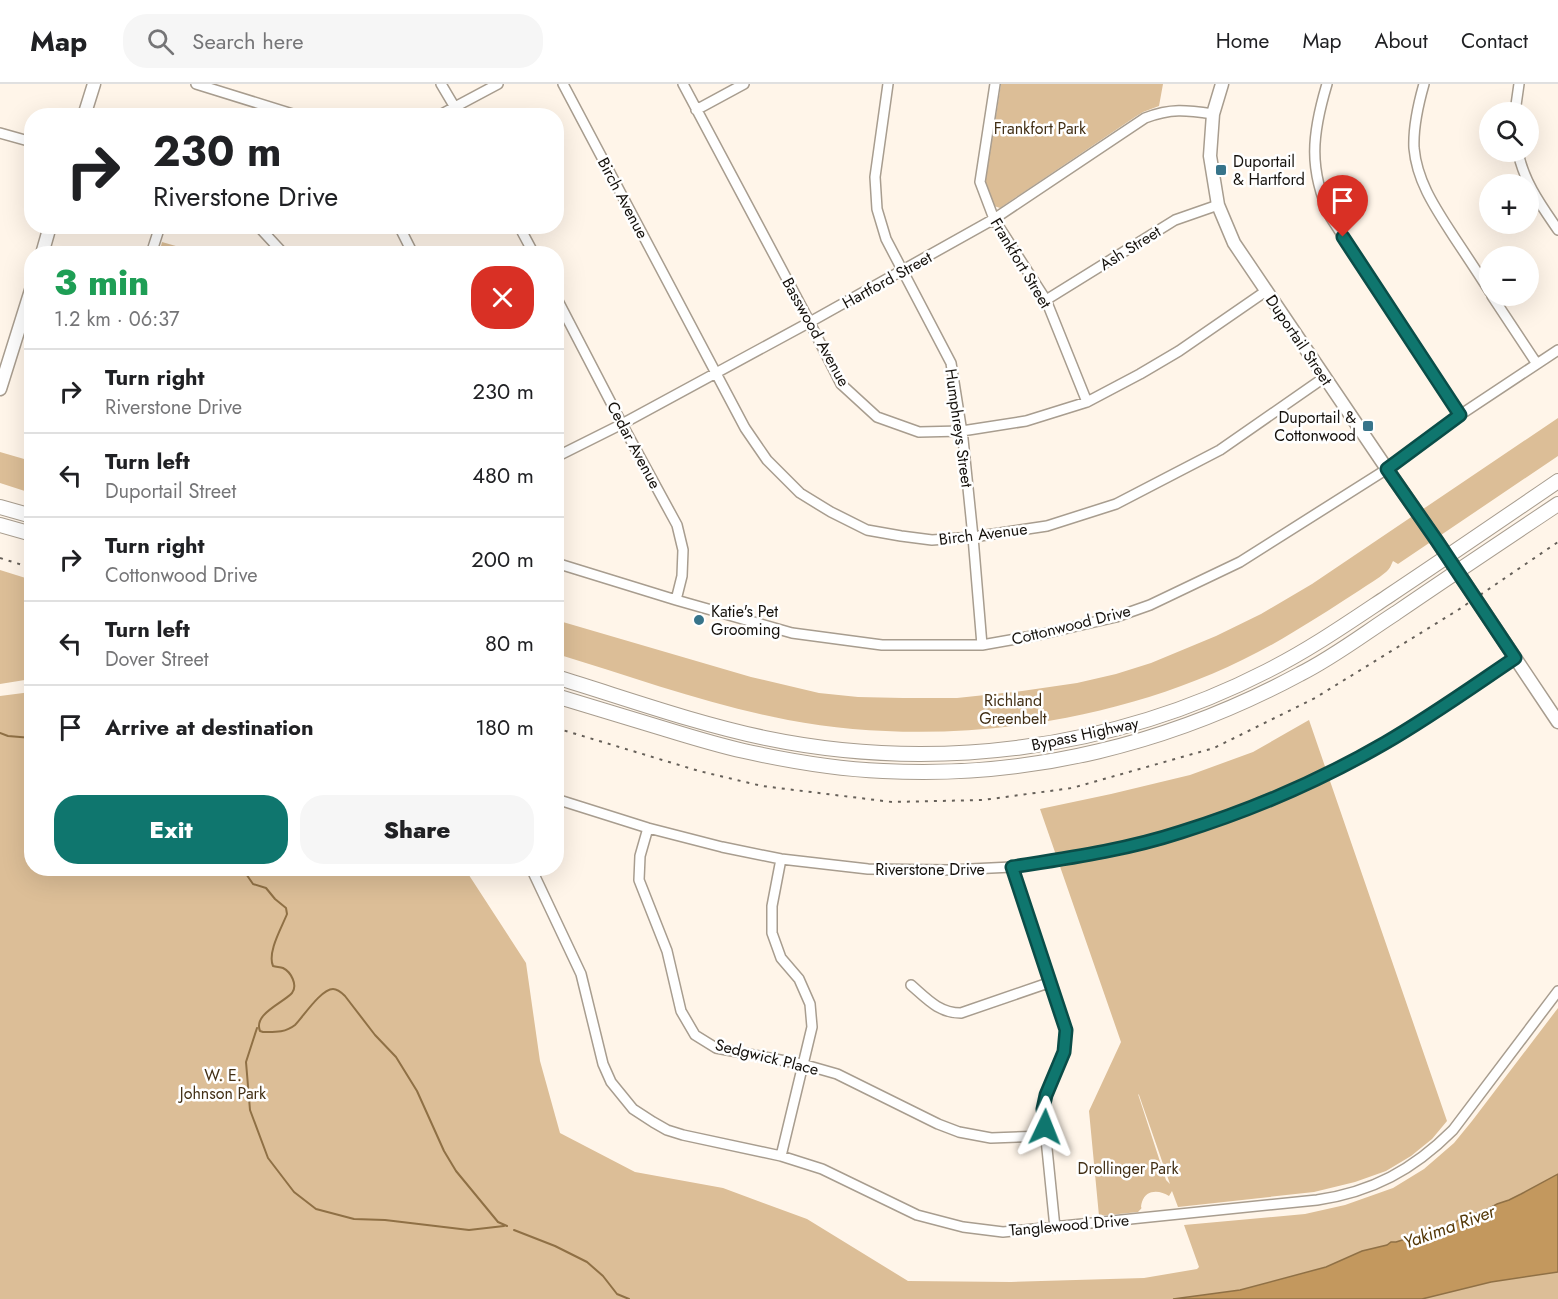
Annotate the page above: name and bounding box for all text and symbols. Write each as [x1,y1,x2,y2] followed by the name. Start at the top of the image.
[123,14,543,68] search box
[30,21,87,62] text: Map
[144,25,177,58] icon: search
[192,25,304,57] text: Search here
[1216,26,1269,56] text: Home
[1302,26,1342,56] text: Map
[1375,26,1428,56] text: About
[1461,26,1528,56] text: Contact
[1479,102,1539,306] map controls
[1479,102,1539,162] button: search
[994,117,1087,140] park label: Frankfort Park
[153,121,281,182] text: 230 m
[54,132,132,210] icon: right
[1233,150,1305,191] place label: Duportail & Hartford
[592,153,654,243] street label: Birch Avenue
[1214,163,1228,177] marker: Duportail & Hartford
[1479,174,1539,234] button: +
[1317,175,1368,237] pin
[153,177,338,216] text: Riverstone Drive
[1326,184,1359,217] icon: arrive
[985,213,1057,313] street label: Frankfort Street
[1095,220,1165,276] street label: Ash Street
[838,246,936,314] street label: Hartford Street
[1479,246,1539,306] button: −
[54,256,149,308] text: 3 min
[471,266,534,329] button: close
[777,273,855,391] street label: Basswood Avenue
[1260,290,1338,390] street label: Duportail Street
[54,305,179,334] text: 1.2 km · 06:37
[105,361,205,393] text: Turn right
[939,367,979,489] street label: Humphreys Street
[54,375,87,408] icon: right
[473,375,534,407] text: 230 m
[105,393,242,422] text: Riverstone Drive
[601,397,667,493] street label: Cedar Avenue
[1274,406,1356,447] place label: Duportail & Cottonwood
[1361,419,1375,433] marker: Duportail & Cottonwood
[105,445,190,477] text: Turn left
[54,459,87,492] icon: left
[472,459,534,491] text: 480 m
[105,477,236,506] text: Duportail Street
[937,517,1029,551] street label: Birch Avenue
[105,529,205,561] text: Turn right
[54,543,87,576] icon: right
[471,543,534,575] text: 200 m
[105,561,258,590] text: Cottonwood Drive
[1009,599,1133,651] street label: Cottonwood Drive
[711,600,780,641] place label: Katie's Pet Grooming
[105,613,190,645] text: Turn left
[692,613,706,627] marker: Katie's Pet Grooming
[54,627,87,660] icon: left
[485,627,534,659] text: 80 m
[105,645,209,674] text: Dover Street
[979,689,1047,730] park label: Richland Greenbelt
[54,711,87,744] icon: arrive
[105,711,314,743] text: Arrive at destination
[475,711,534,743] text: 180 m
[1029,711,1142,757] street label: Bypass Highway
[54,795,288,864] button: Exit
[300,795,534,864] button: Share
[875,858,985,881] street label: Riverstone Drive
[713,1033,821,1081] street label: Sedgwick Place
[178,1064,267,1105] park label: W. E. Johnson Park
[1013,1095,1077,1159] position arrow
[1078,1157,1179,1180] park label: Drollinger Park
[1399,1198,1499,1256] water label: Yakima River
[1008,1208,1130,1242] street label: Tanglewood Drive

